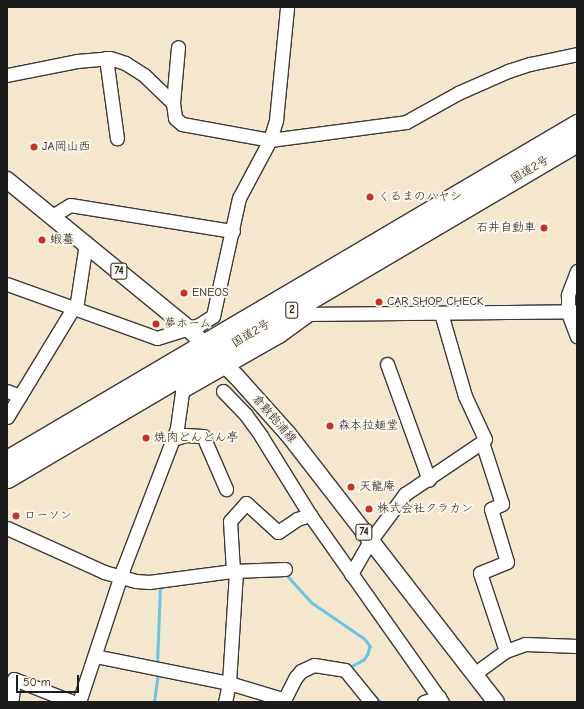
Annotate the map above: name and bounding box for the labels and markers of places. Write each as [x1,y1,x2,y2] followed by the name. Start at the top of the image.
[42,140,90,154] place label: JA岡山西
[29,142,39,152] marker: JA岡山西
[378,190,462,204] place label: くるまのハヤシ
[365,192,375,202] marker: くるまのハヤシ
[476,221,536,235] place label: 石井自動車
[539,223,549,233] marker: 石井自動車
[50,233,74,247] place label: 蝦蟇
[37,235,47,245] marker: 蝦蟇
[192,286,229,300] place label: ENEOS
[179,288,189,298] marker: ENEOS
[387,295,483,309] place label: CAR SHOP CHECK
[374,297,384,307] marker: CAR SHOP CHECK
[164,317,212,331] place label: 夢ホーム
[151,319,161,329] marker: 夢ホーム
[338,419,398,433] place label: 森本拉麺堂
[325,421,335,431] marker: 森本拉麺堂
[154,431,238,445] place label: 焼肉どんどん亭
[141,433,151,443] marker: 焼肉どんどん亭
[359,480,395,494] place label: 天龍庵
[346,482,356,492] marker: 天龍庵
[377,502,473,516] place label: 株式会社クラカン
[364,504,374,514] marker: 株式会社クラカン
[24,509,72,523] place label: ローソン
[11,511,21,521] marker: ローソン

